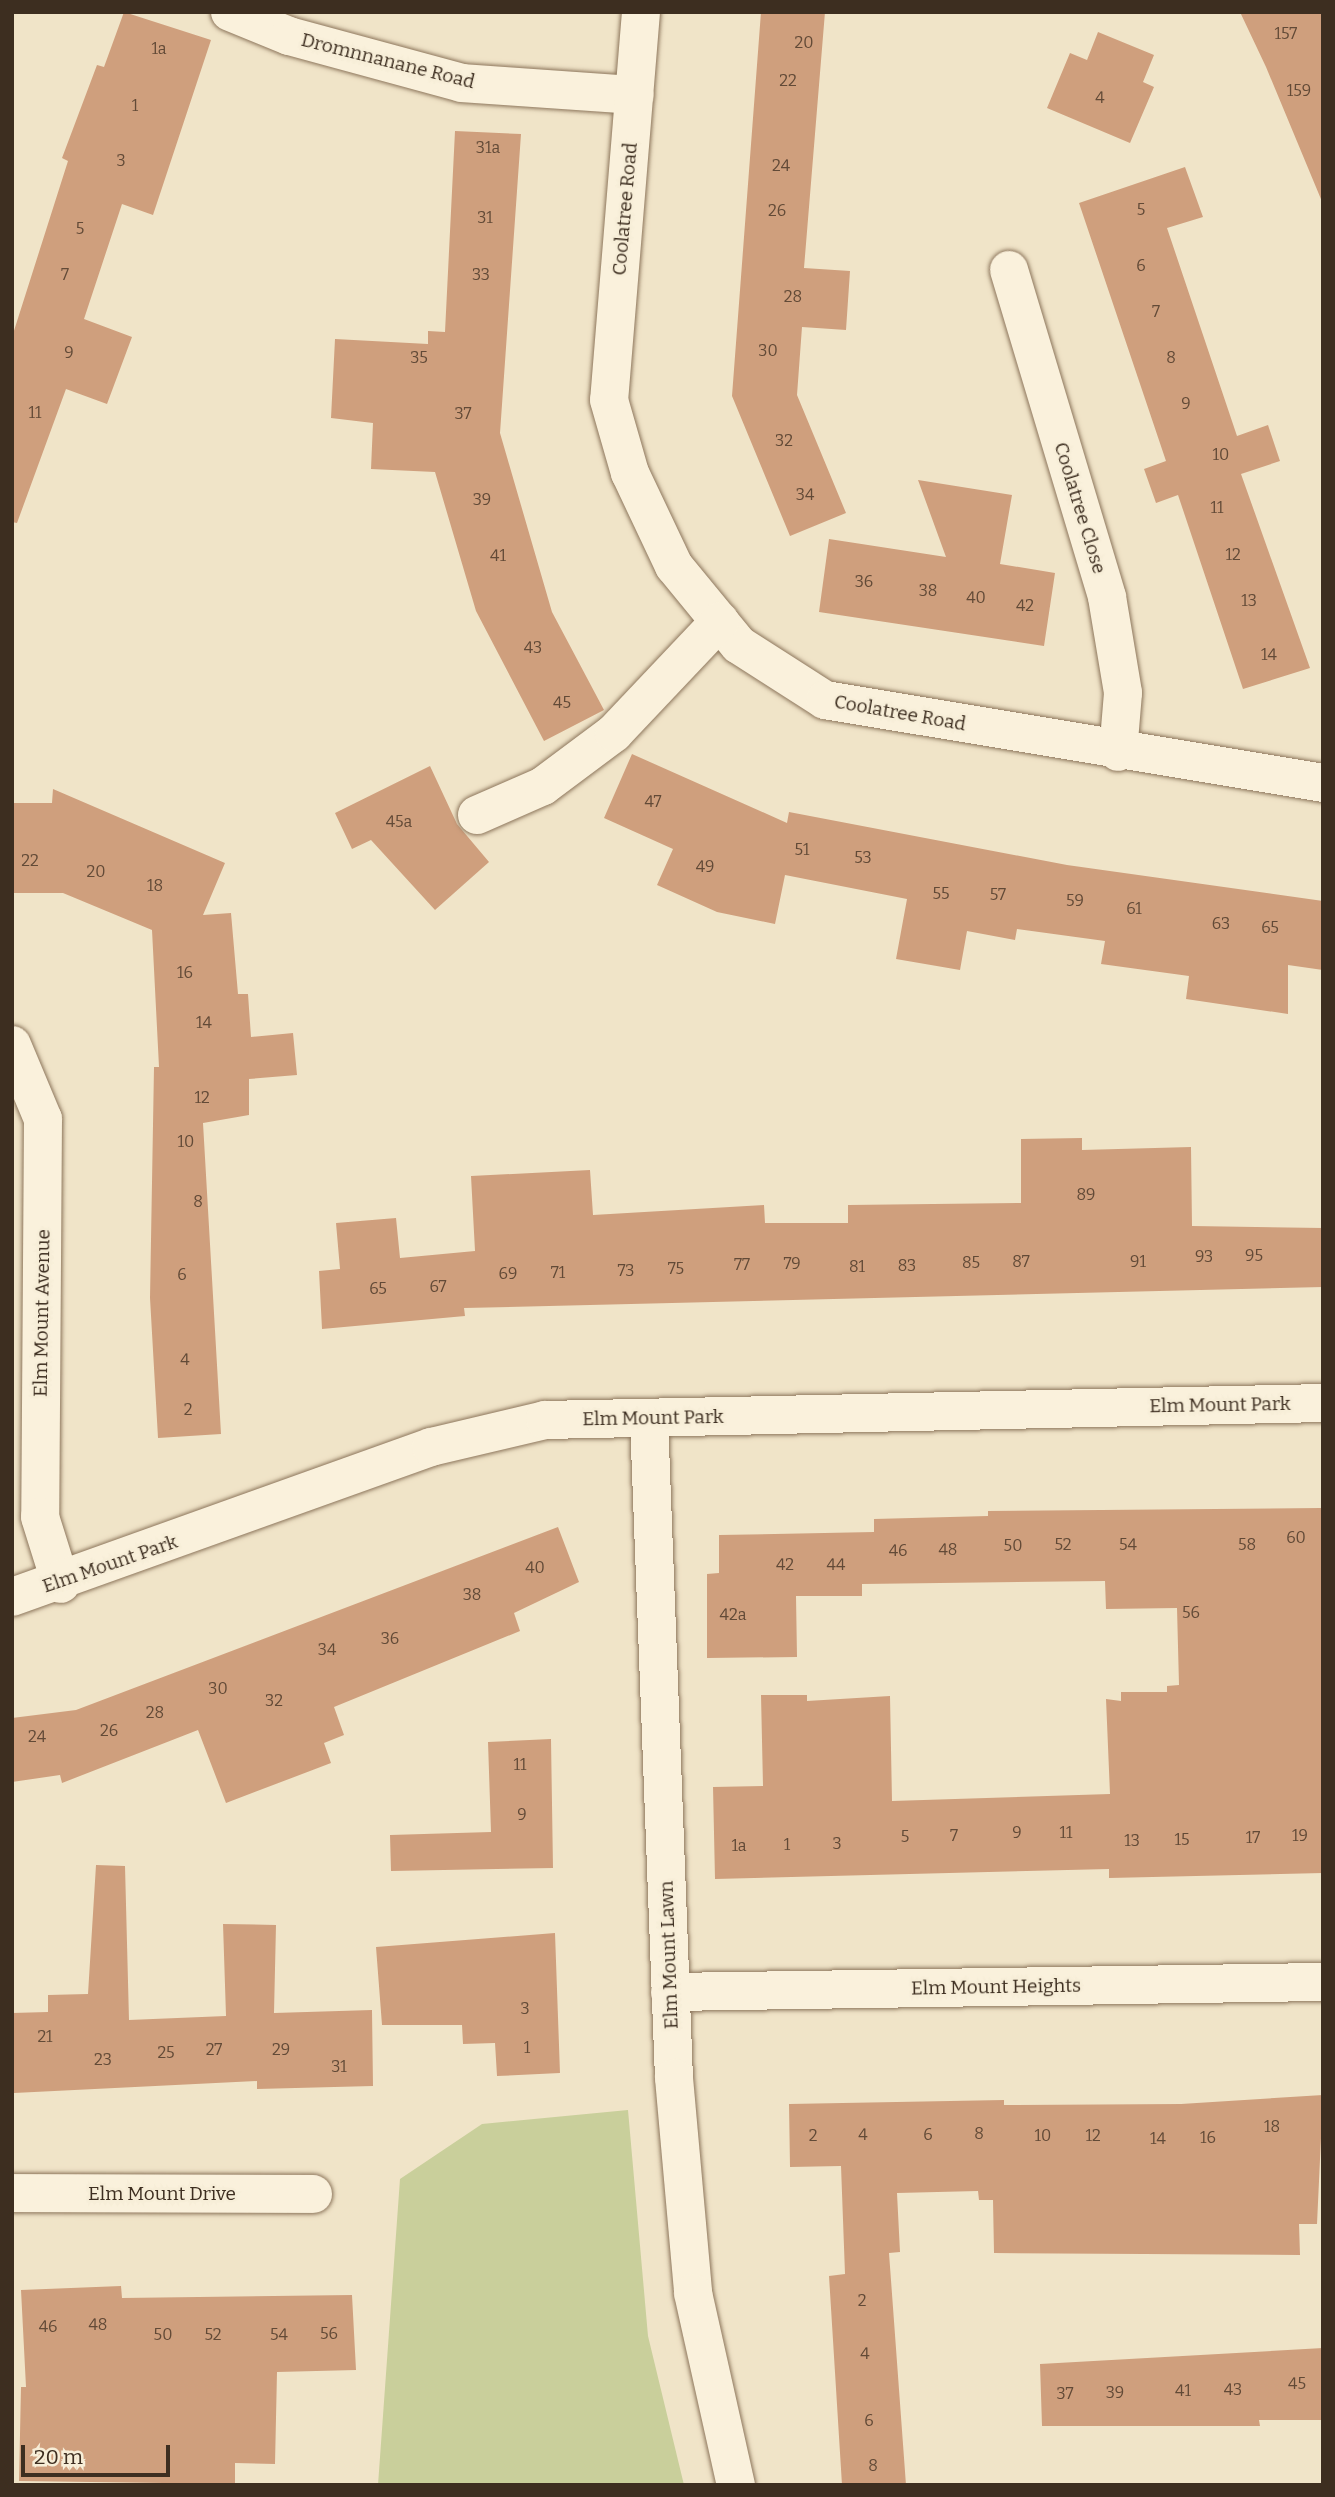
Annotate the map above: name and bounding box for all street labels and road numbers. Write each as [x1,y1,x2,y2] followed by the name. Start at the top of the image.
[299,28,477,94] street label: Dromnnanane Road
[608,142,642,276] street label: Coolatree Road
[1049,440,1111,576] street label: Coolatree Close
[832,690,968,736] street label: Coolatree Road
[29,1229,55,1397] street label: Elm Mount Avenue
[1149,1392,1291,1418] street label: Elm Mount Park
[582,1405,724,1431] street label: Elm Mount Park
[39,1530,181,1598] street label: Elm Mount Park
[655,1880,683,2030] street label: Elm Mount Lawn
[911,1974,1081,2000] street label: Elm Mount Heights
[88,2183,236,2205] street label: Elm Mount Drive

